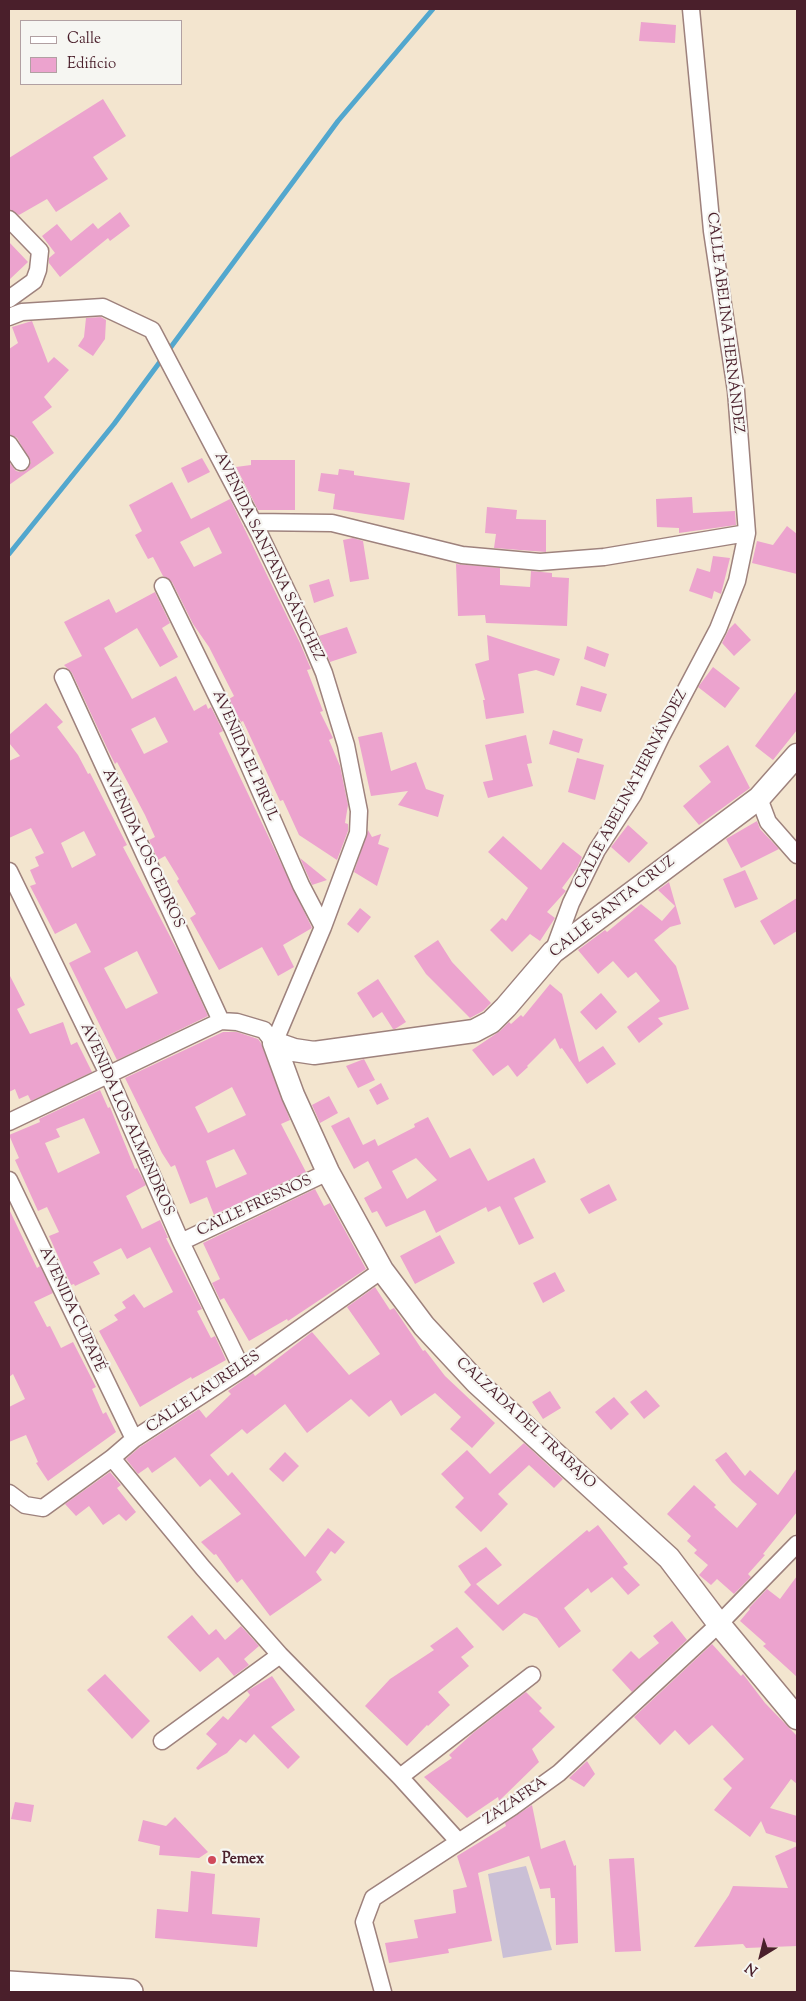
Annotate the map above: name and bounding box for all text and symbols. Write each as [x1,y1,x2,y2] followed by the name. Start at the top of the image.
[20,20,182,85] legend
[67,29,101,50] text: Calle
[67,54,116,75] text: Edificio
[701,211,747,435] street label: CALLE ABELINA HERNÁNDEZ
[210,450,326,664] street label: AVENIDA SANTANA SÁNCHEZ
[572,687,692,893] street label: CALLE ABELINA HERNÁNDEZ
[207,688,281,824] street label: AVENIDA EL PIRUL
[97,766,187,932] street label: AVENIDA LOS CEDROS
[547,854,679,962] street label: CALLE SANTA CRUZ
[75,1021,177,1219] street label: AVENIDA LOS ALMENDROS
[195,1173,315,1241] street label: CALLE FRESNOS
[34,1245,108,1375] street label: AVENIDA CUPAPÉ
[144,1348,264,1438] street label: CALLE LAURELES
[451,1354,599,1494] street label: CALZADA DEL TRABAJO
[481,1774,551,1830] street label: ZAZAFRA
[222,1851,264,1869] place label: Pemex
[206,1854,218,1866] marker: Pemex
[736,1931,786,1981] north arrow
[742,1957,763,1980] text: N

